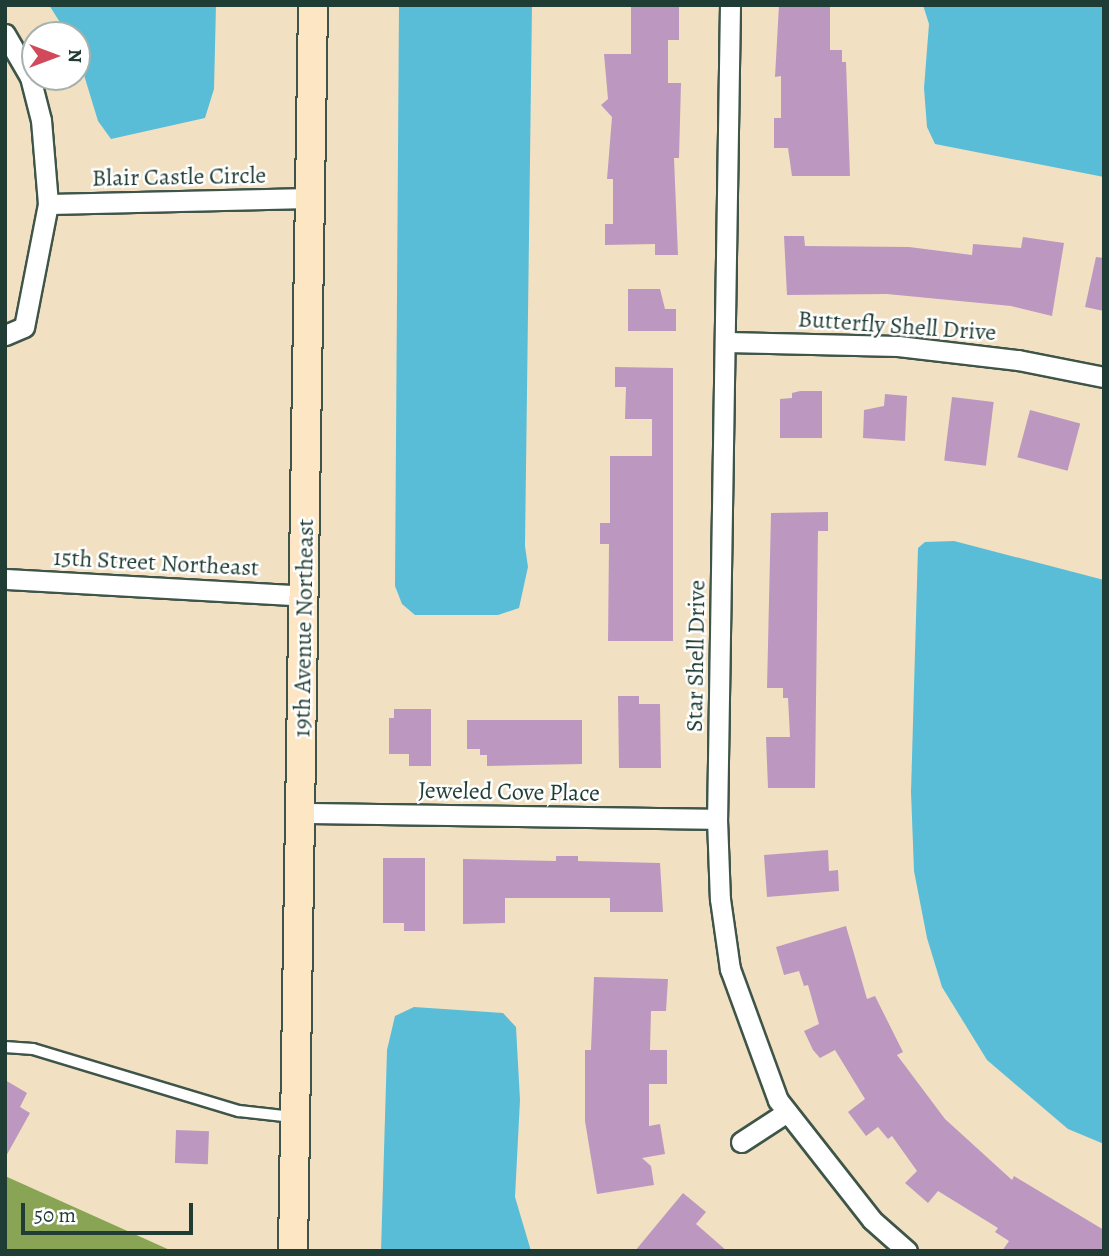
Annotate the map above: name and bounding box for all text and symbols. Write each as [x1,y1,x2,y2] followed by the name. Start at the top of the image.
[21,21,91,91] north arrow
[62,49,88,63] text: N
[92,161,266,193] street label: Blair Castle Circle
[797,305,997,347] street label: Butterfly Shell Drive
[288,518,320,738] street label: 19th Avenue Northeast
[52,543,260,583] street label: 15th Street Northeast
[680,580,712,732] street label: Star Shell Drive
[418,776,600,808] street label: Jeweled Cove Place
[24,1190,196,1234] scale bar
[34,1201,76,1229] text: 50 m

